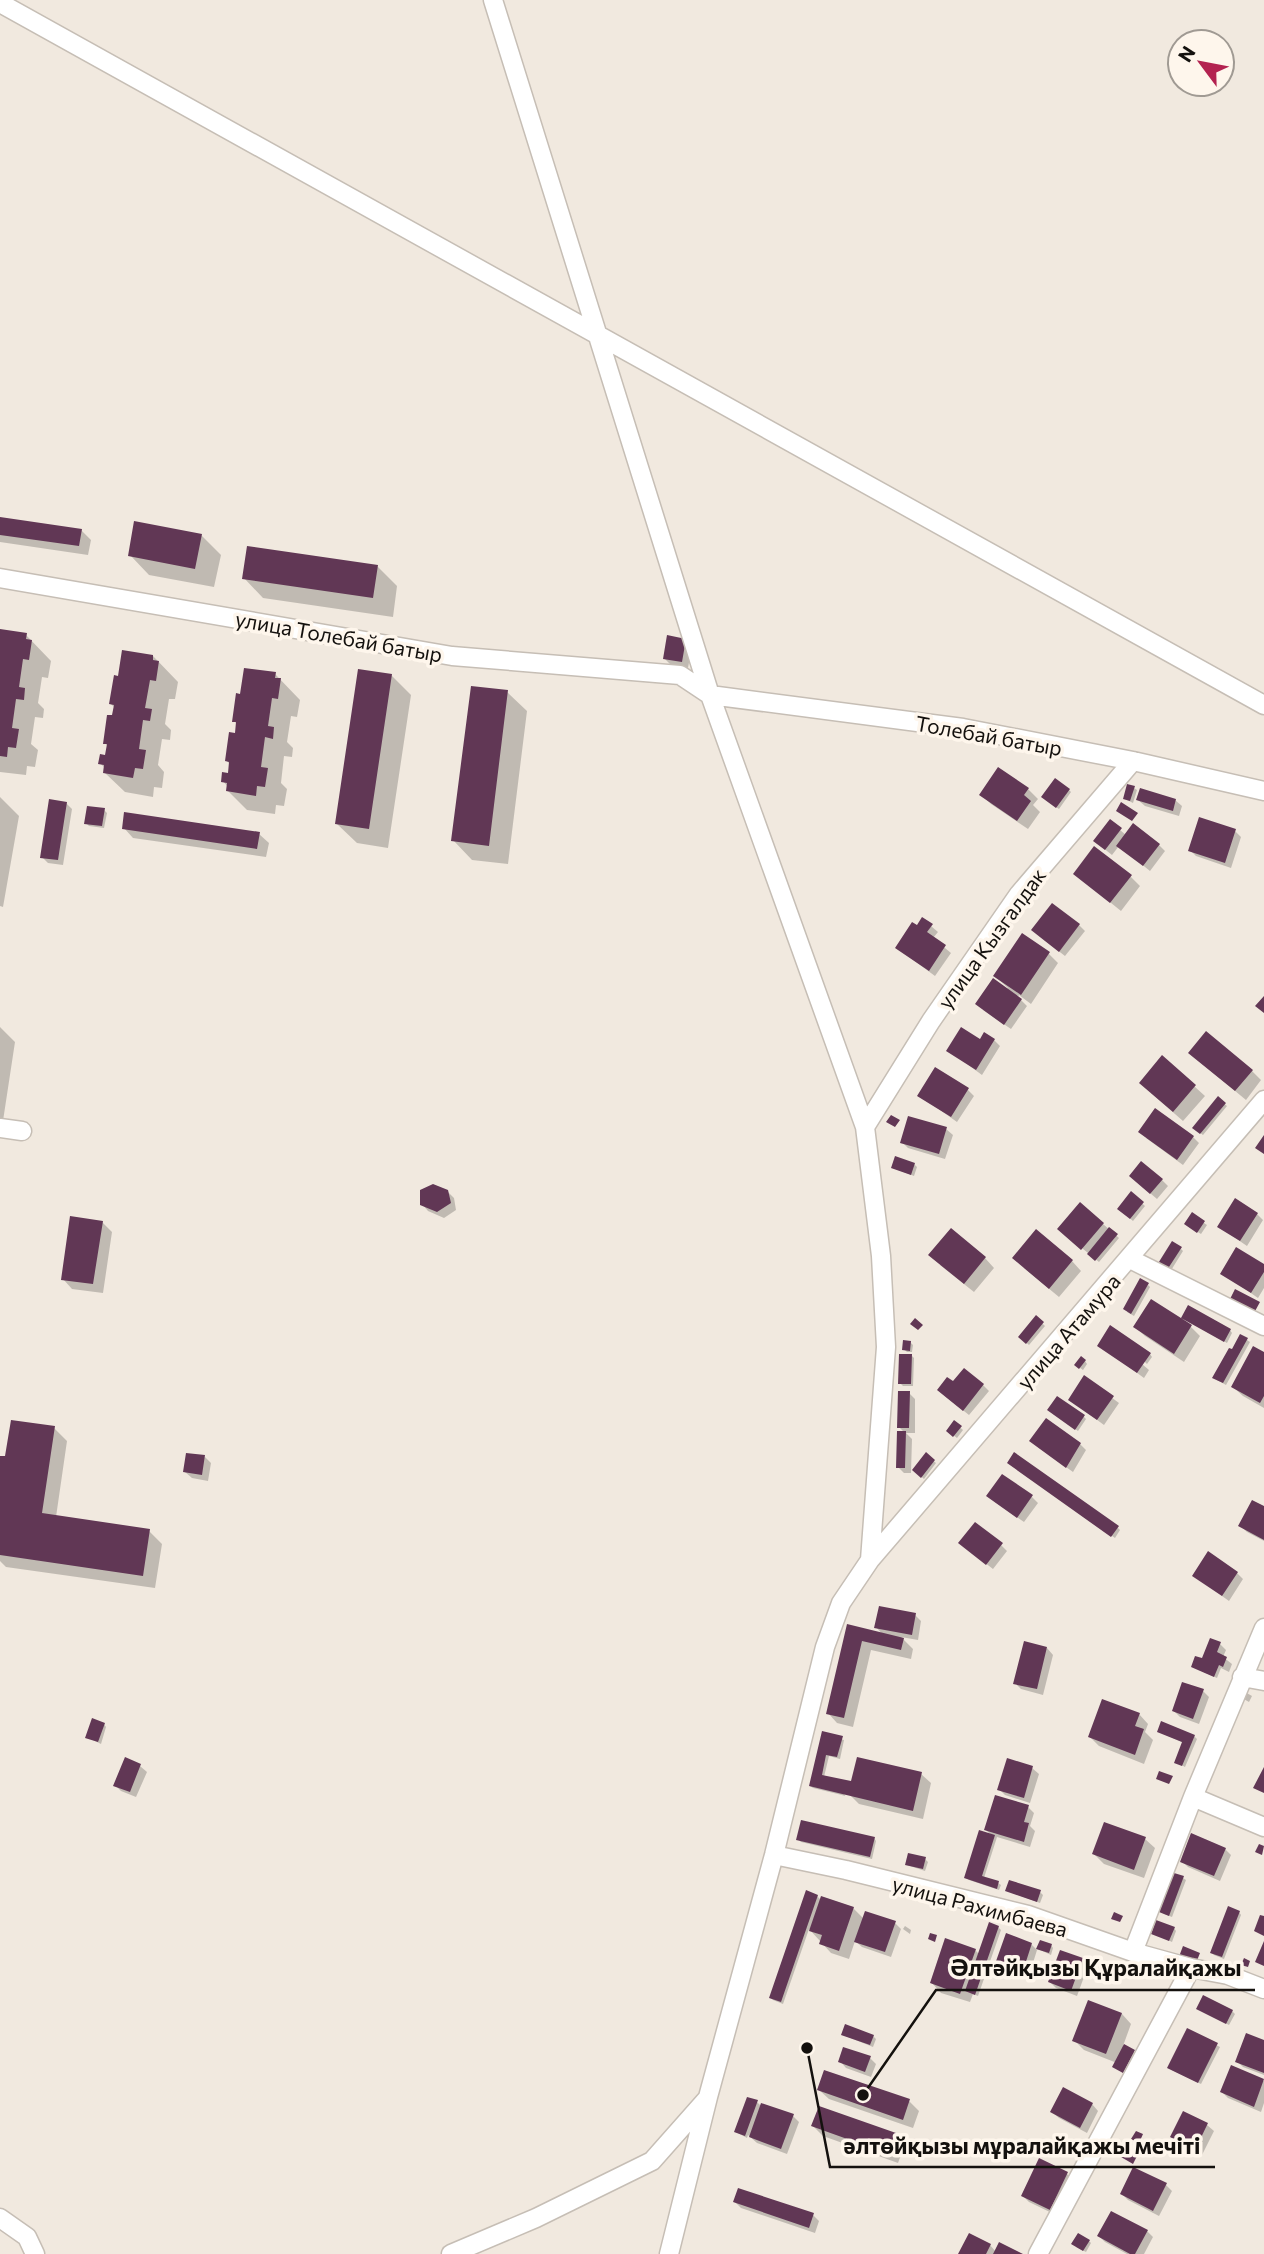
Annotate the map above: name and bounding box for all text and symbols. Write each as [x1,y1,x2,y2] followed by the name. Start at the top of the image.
[1166,28,1236,98] north arrow
[1173,42,1200,66] text: N
[234,605,444,667] street label: улица Толебай батыр
[914,710,1064,760] street label: Толебай батыр
[932,863,1050,1013] street label: улица Кызгалдак
[1011,1268,1125,1394] street label: улица Атамура
[890,1871,1070,1941] street label: улица Рахимбаева
[936,1946,1255,1990] callout: Әлтәйқызы Құралайқажы
[950,1953,1242,1981] text: Әлтәйқызы Құралайқажы
[830,2123,1215,2167] callout: әлтөйқызы мұралайқажы мечіті
[844,2131,1200,2159] text: әлтөйқызы мұралайқажы мечіті

